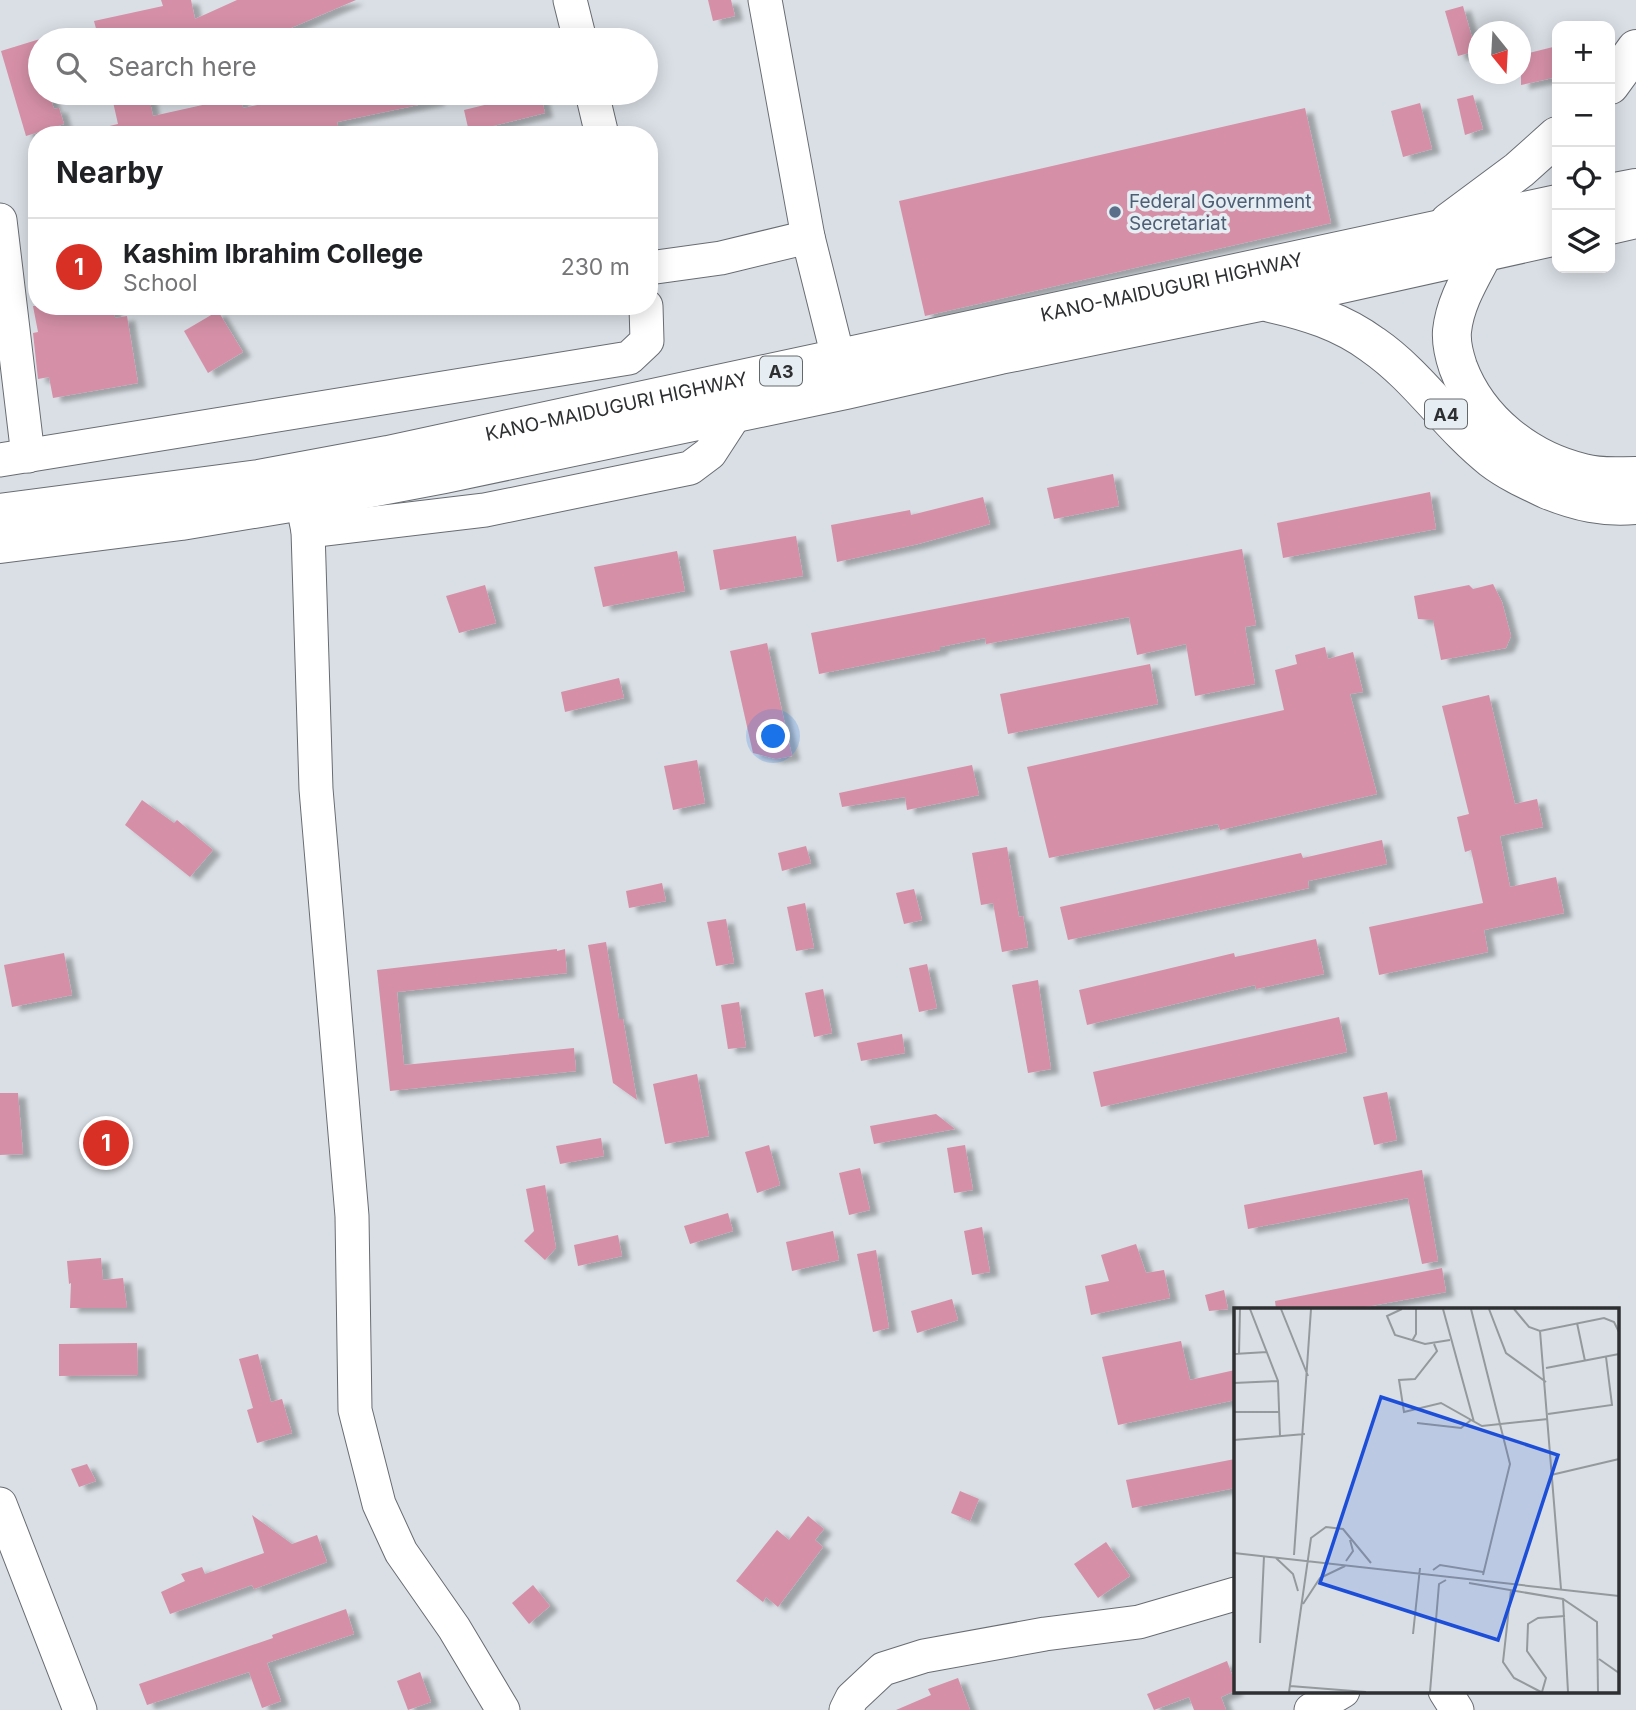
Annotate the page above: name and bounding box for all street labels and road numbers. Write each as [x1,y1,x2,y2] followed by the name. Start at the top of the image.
[1038,247,1305,326] street label: KANO-MAIDUGURI HIGHWAY
[760,356,802,386] road number: A3
[483,367,750,445] street label: KANO-MAIDUGURI HIGHWAY
[1425,400,1467,428] road number: A4

